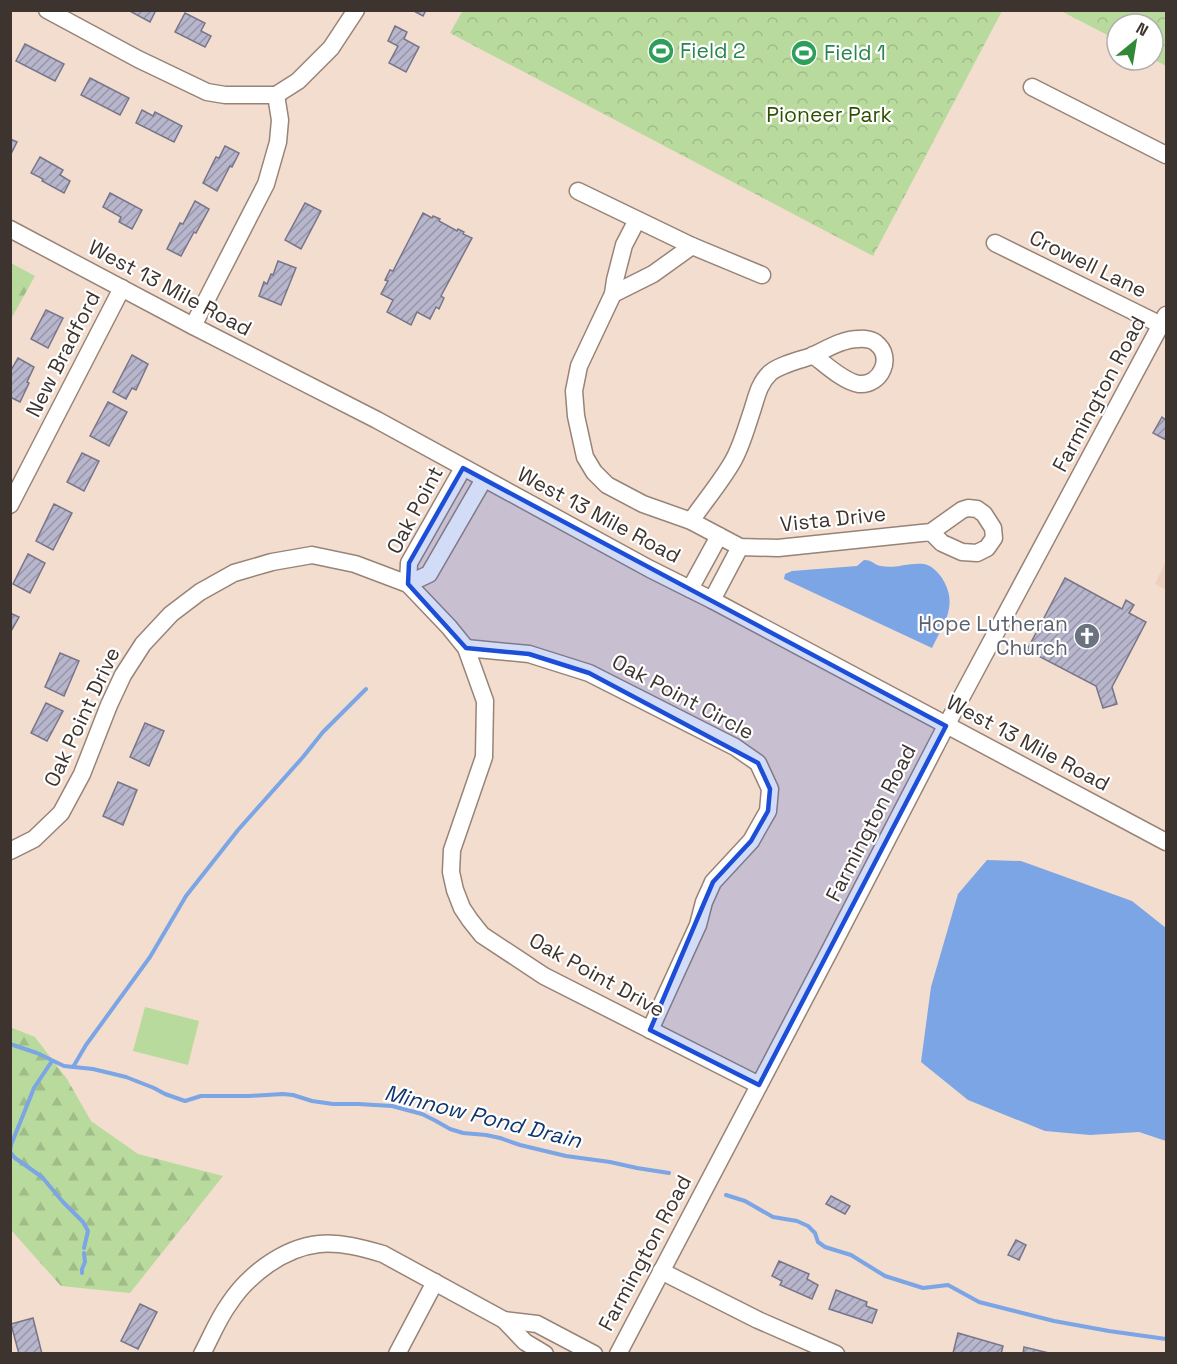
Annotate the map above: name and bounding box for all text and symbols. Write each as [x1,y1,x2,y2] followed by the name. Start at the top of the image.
[1105,12,1165,72] north arrow
[1132,18,1152,41] text: N
[646,36,676,66] sports icon: Field 2
[680,37,746,64] place label: Field 2
[789,38,819,68] sports icon: Field 1
[824,39,886,66] place label: Field 1
[766,101,892,128] park label: Pioneer Park
[1025,223,1151,304] street label: Crowell Lane
[84,233,257,342] street label: West 13 Mile Road
[19,286,106,421] street label: New Bradford
[1046,311,1151,476] street label: Farmington Road
[513,460,686,569] street label: West 13 Mile Road
[380,461,449,558] street label: Oak Point
[779,500,887,537] street label: Vista Drive
[918,610,1068,661] place label: Hope Lutheran Church
[1072,621,1102,651] church icon: Hope Lutheran Church
[37,643,126,791] street label: Oak Point Drive
[608,648,759,745] street label: Oak Point Circle
[942,688,1115,797] street label: West 13 Mile Road
[819,740,922,906] street label: Farmington Road
[525,926,670,1023] street label: Oak Point Drive
[382,1078,585,1154] water label: Minnow Pond Drain
[592,1170,697,1335] street label: Farmington Road

